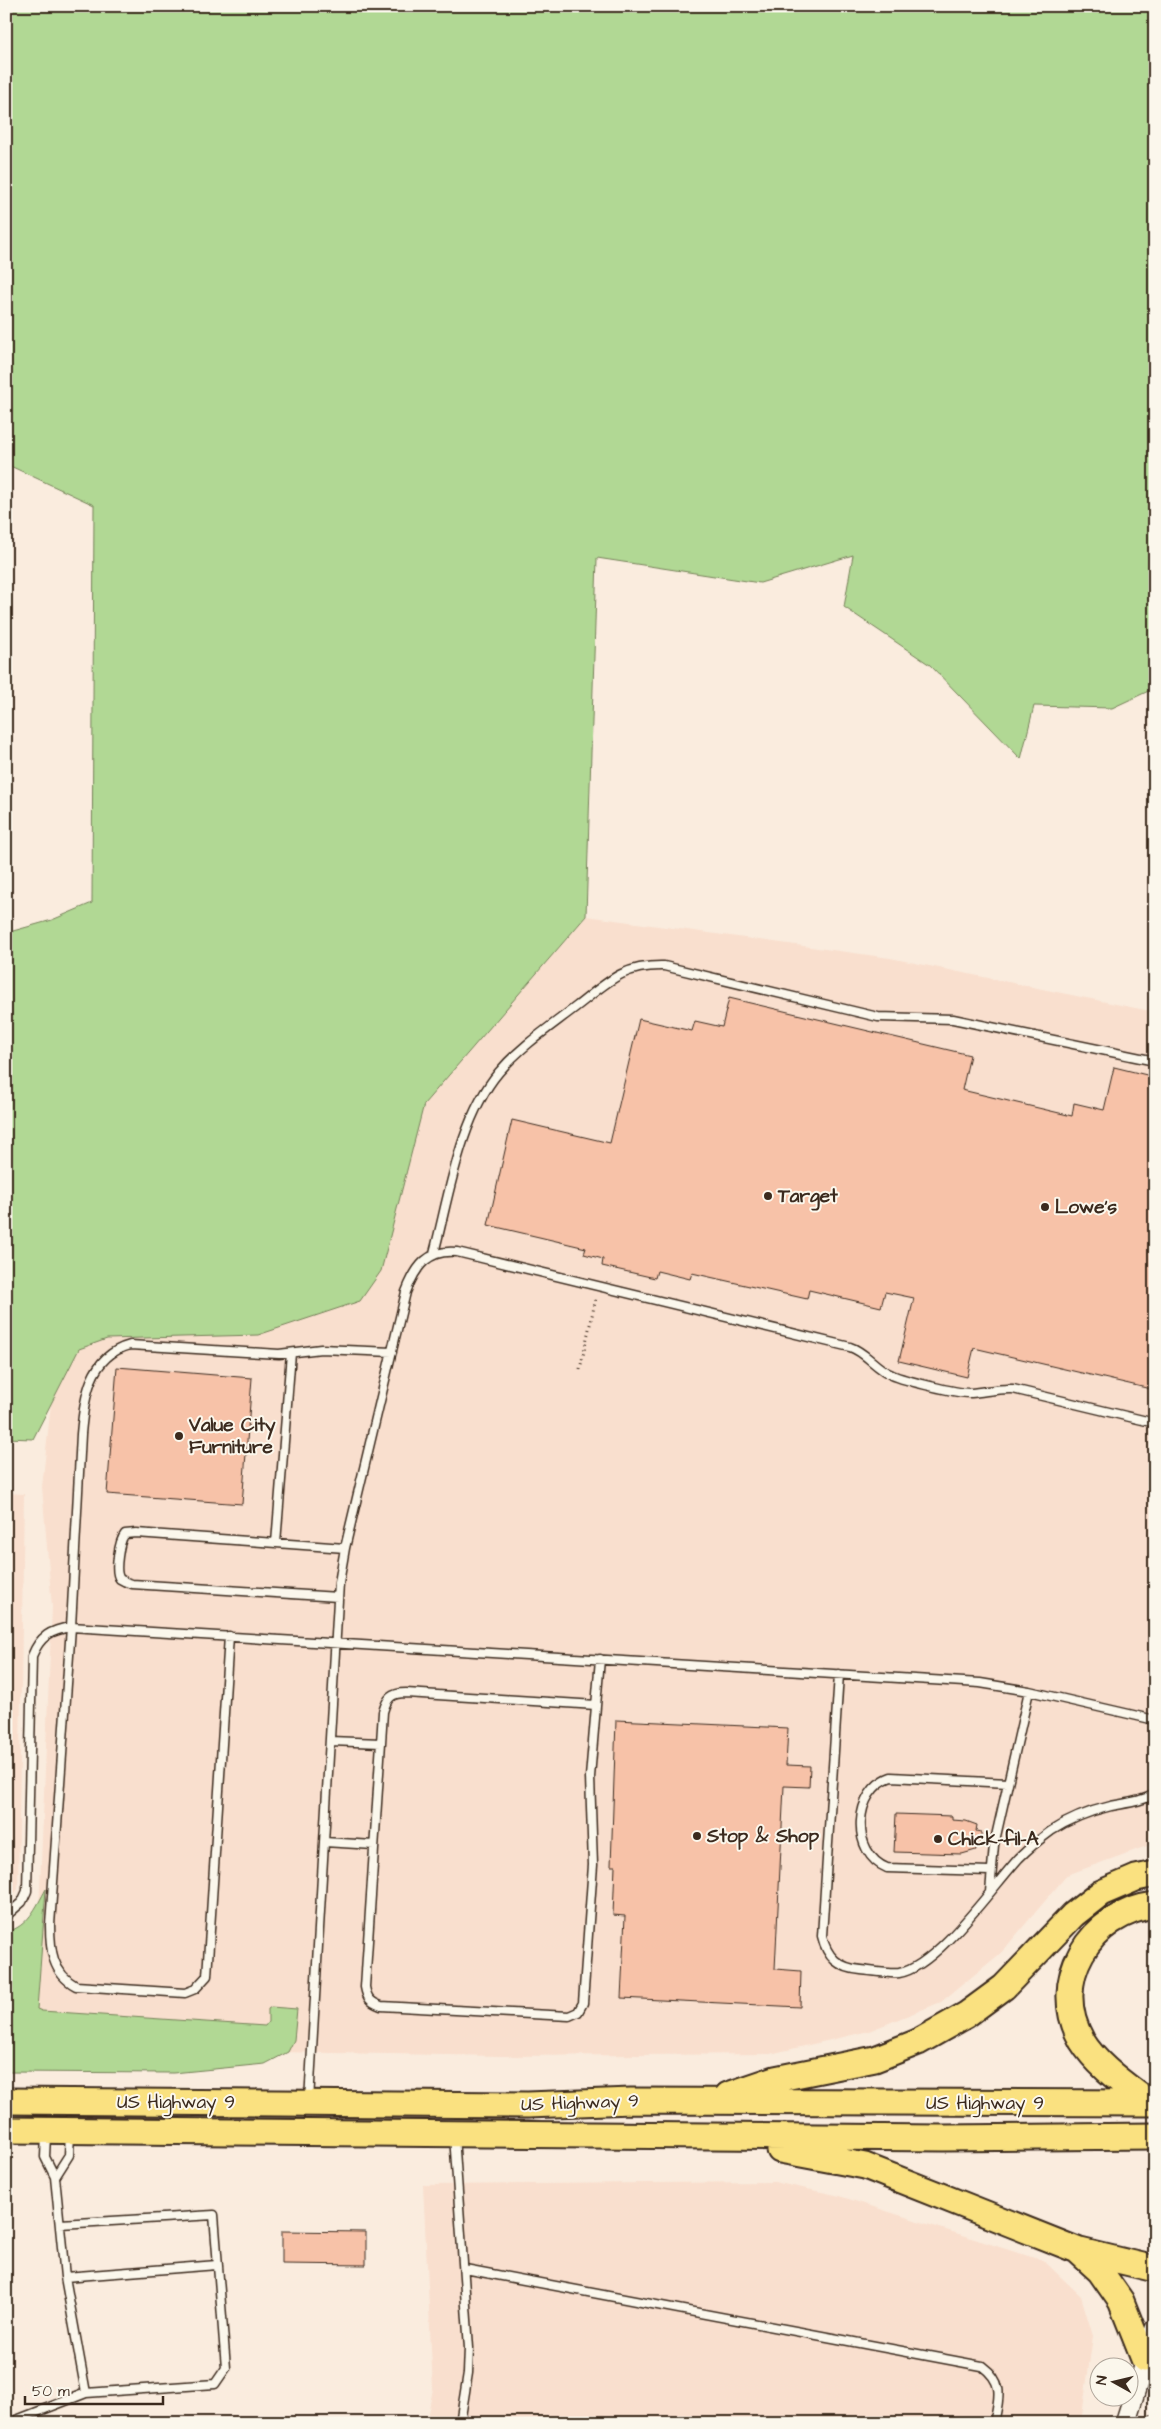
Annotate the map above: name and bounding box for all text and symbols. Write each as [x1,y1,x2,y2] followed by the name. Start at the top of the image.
[777,1183,838,1211] place label: Target
[762,1190,774,1202] marker: Target
[1055,1194,1118,1221] place label: Lowe's
[1039,1201,1051,1213] marker: Lowe's
[188,1412,276,1461] place label: Value City Furniture
[173,1430,185,1442] marker: Value City Furniture
[706,1823,819,1850] place label: Stop & Shop
[948,1826,1039,1853] place label: Chick-fil-A
[691,1830,703,1842] marker: Stop & Shop
[932,1833,944,1845] marker: Chick-fil-A
[521,2087,639,2120] street label: US Highway 9
[117,2089,235,2117] street label: US Highway 9
[926,2090,1044,2118] street label: US Highway 9
[1088,2356,1138,2406] north arrow
[25,2374,162,2406] scale bar
[1092,2374,1113,2386] text: N
[32,2381,70,2402] text: 50 m

